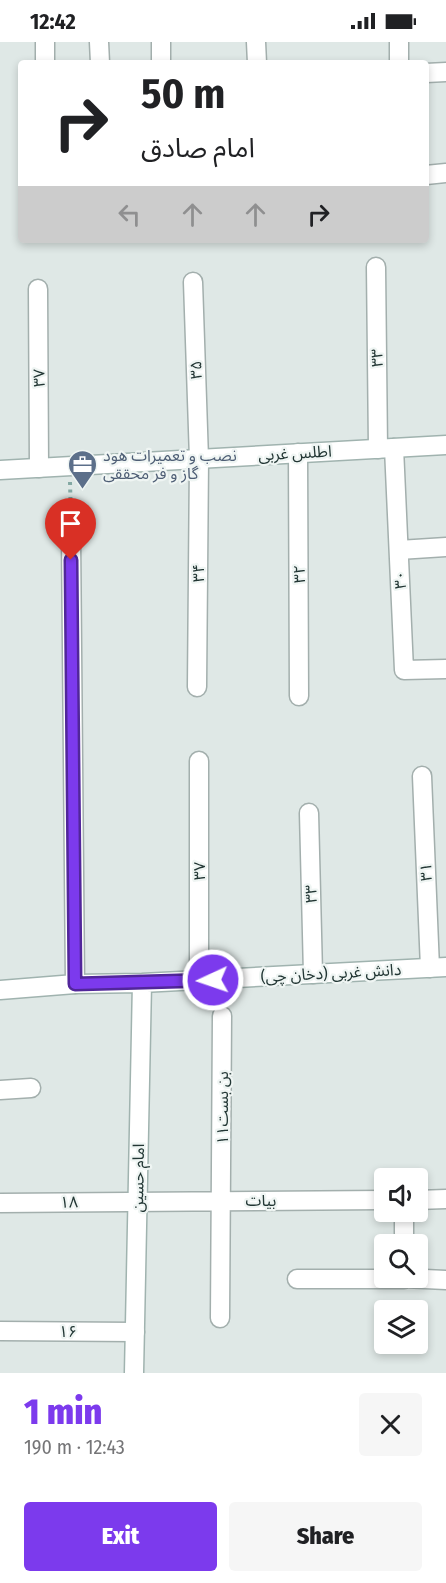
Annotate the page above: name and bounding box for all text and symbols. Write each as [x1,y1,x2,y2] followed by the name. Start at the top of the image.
[30,8,76,35] text: 12:42
[141,69,225,119] text: 50 m
[42,84,120,162] icon: right
[141,132,255,164] text: امام صادق
[113,198,146,231] icon: left
[176,198,209,231] icon: ahead
[239,198,272,231] icon: ahead
[302,198,335,231] icon: right
[367,349,387,367] street label: ۳۳
[186,361,206,379] street label: ۳۵
[29,369,49,387] street label: ۳۷
[258,442,332,464] street label: اطلس غربی
[103,446,237,483] place label: نصب و تعمیرات هود گاز و فر محققی
[66,448,98,490] office icon: نصب و تعمیرات هود گاز و فر محققی
[45,498,96,560] pin
[54,507,87,540] icon: arrive
[189,564,208,582] street label: ۳۴
[290,565,309,583] street label: ۳۲
[390,570,410,590] street label: ۳۰
[190,862,209,880] street label: ۳۷
[416,863,436,881] street label: ۳۱
[301,885,321,903] street label: ۳۳
[181,948,245,1012] position arrow
[260,960,402,987] street label: دانش غربی (دخان چی)
[213,1071,232,1145] street label: بن بست۱۱
[128,1143,151,1213] street label: امام حسین
[374,1168,428,1354] map controls
[374,1168,428,1222] button: sound
[246,1191,276,1210] street label: بیات
[60,1192,78,1212] street label: ۱۸
[374,1234,428,1288] button: search
[374,1300,428,1354] button: layers
[59,1322,77,1341] street label: ۱۶
[24,1390,102,1434] text: 1 min
[359,1393,422,1456] button: close
[24,1435,125,1459] text: 190 m · 12:43
[24,1502,217,1571] button: Exit
[229,1502,422,1571] button: Share

